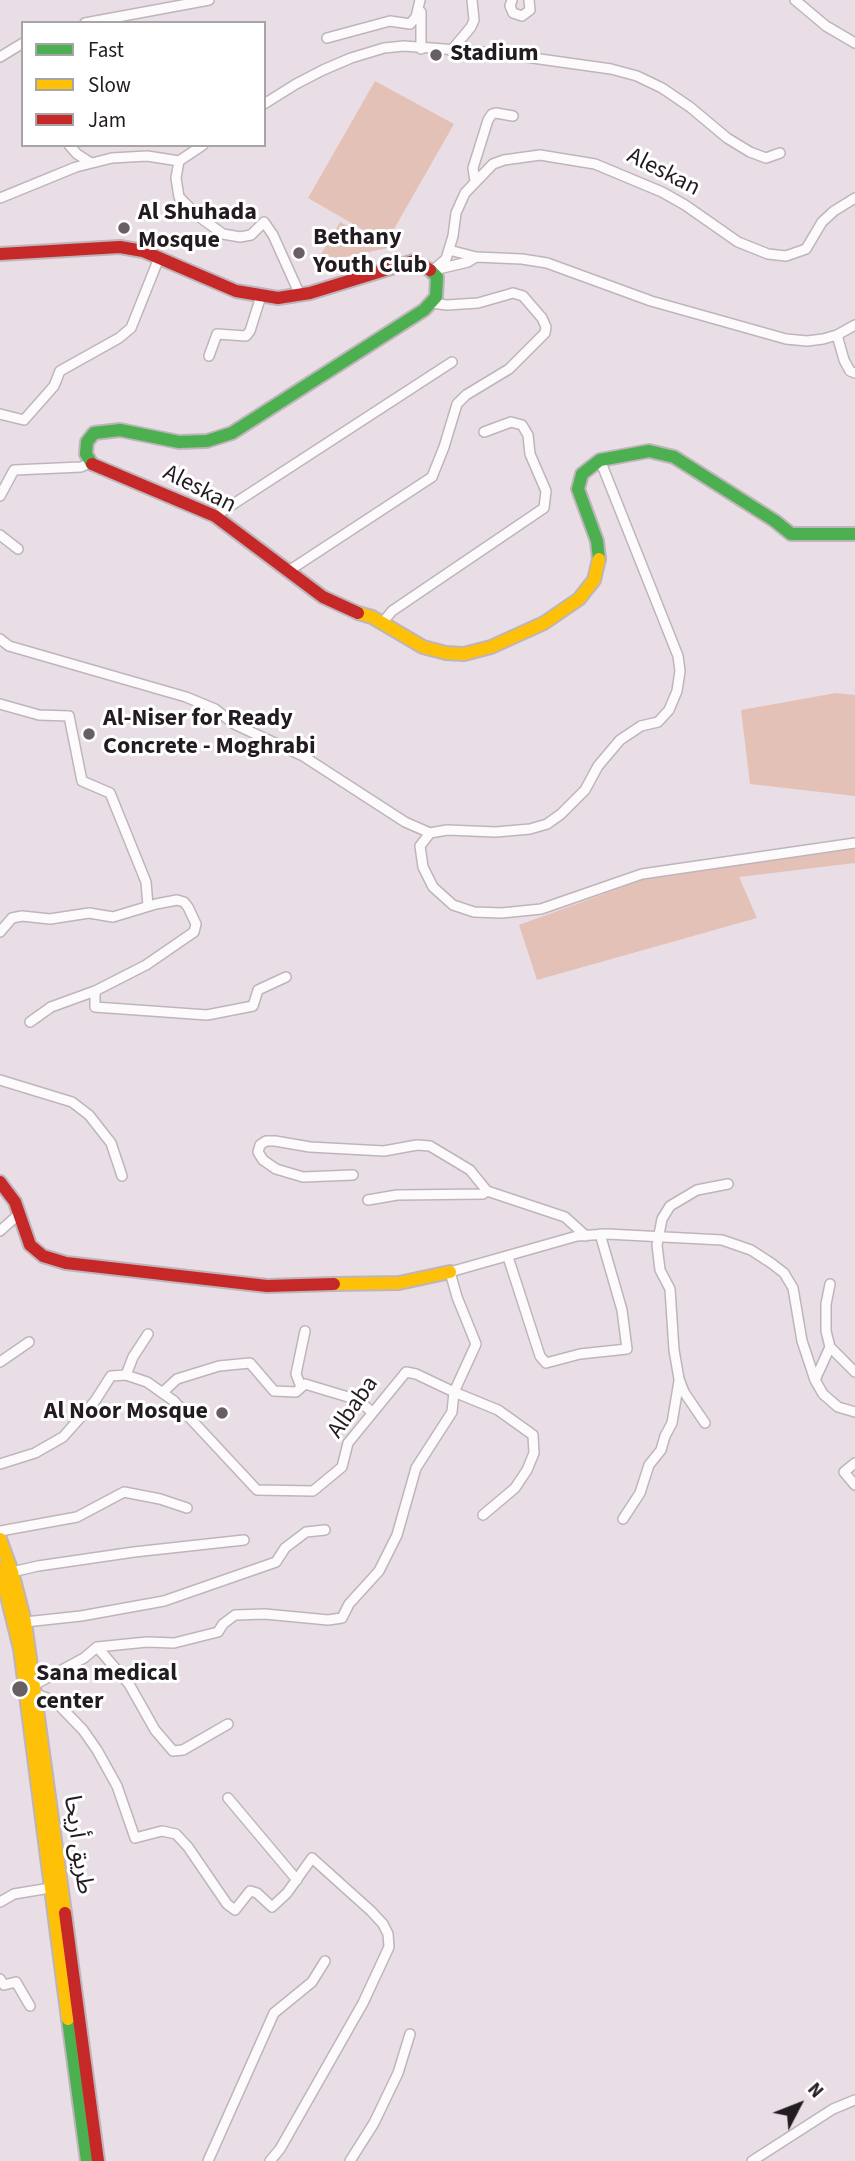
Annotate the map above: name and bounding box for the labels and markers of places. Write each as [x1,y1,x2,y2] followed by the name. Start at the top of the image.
[450,41,539,69] place label: Stadium
[428,47,444,63] marker: Stadium
[138,200,257,256] place label: Al Shuhada Mosque
[116,220,132,236] marker: Al Shuhada Mosque
[313,225,427,281] place label: Bethany Youth Club
[291,245,307,261] marker: Bethany Youth Club
[103,706,316,762] place label: Al-Niser for Ready Concrete - Moghrabi
[81,726,97,742] marker: Al-Niser for Ready Concrete - Moghrabi
[44,1399,208,1427] place label: Al Noor Mosque
[214,1405,230,1421] marker: Al Noor Mosque
[36,1661,177,1717] place label: Sana medical center
[10,1679,30,1699] marker: Sana medical center

